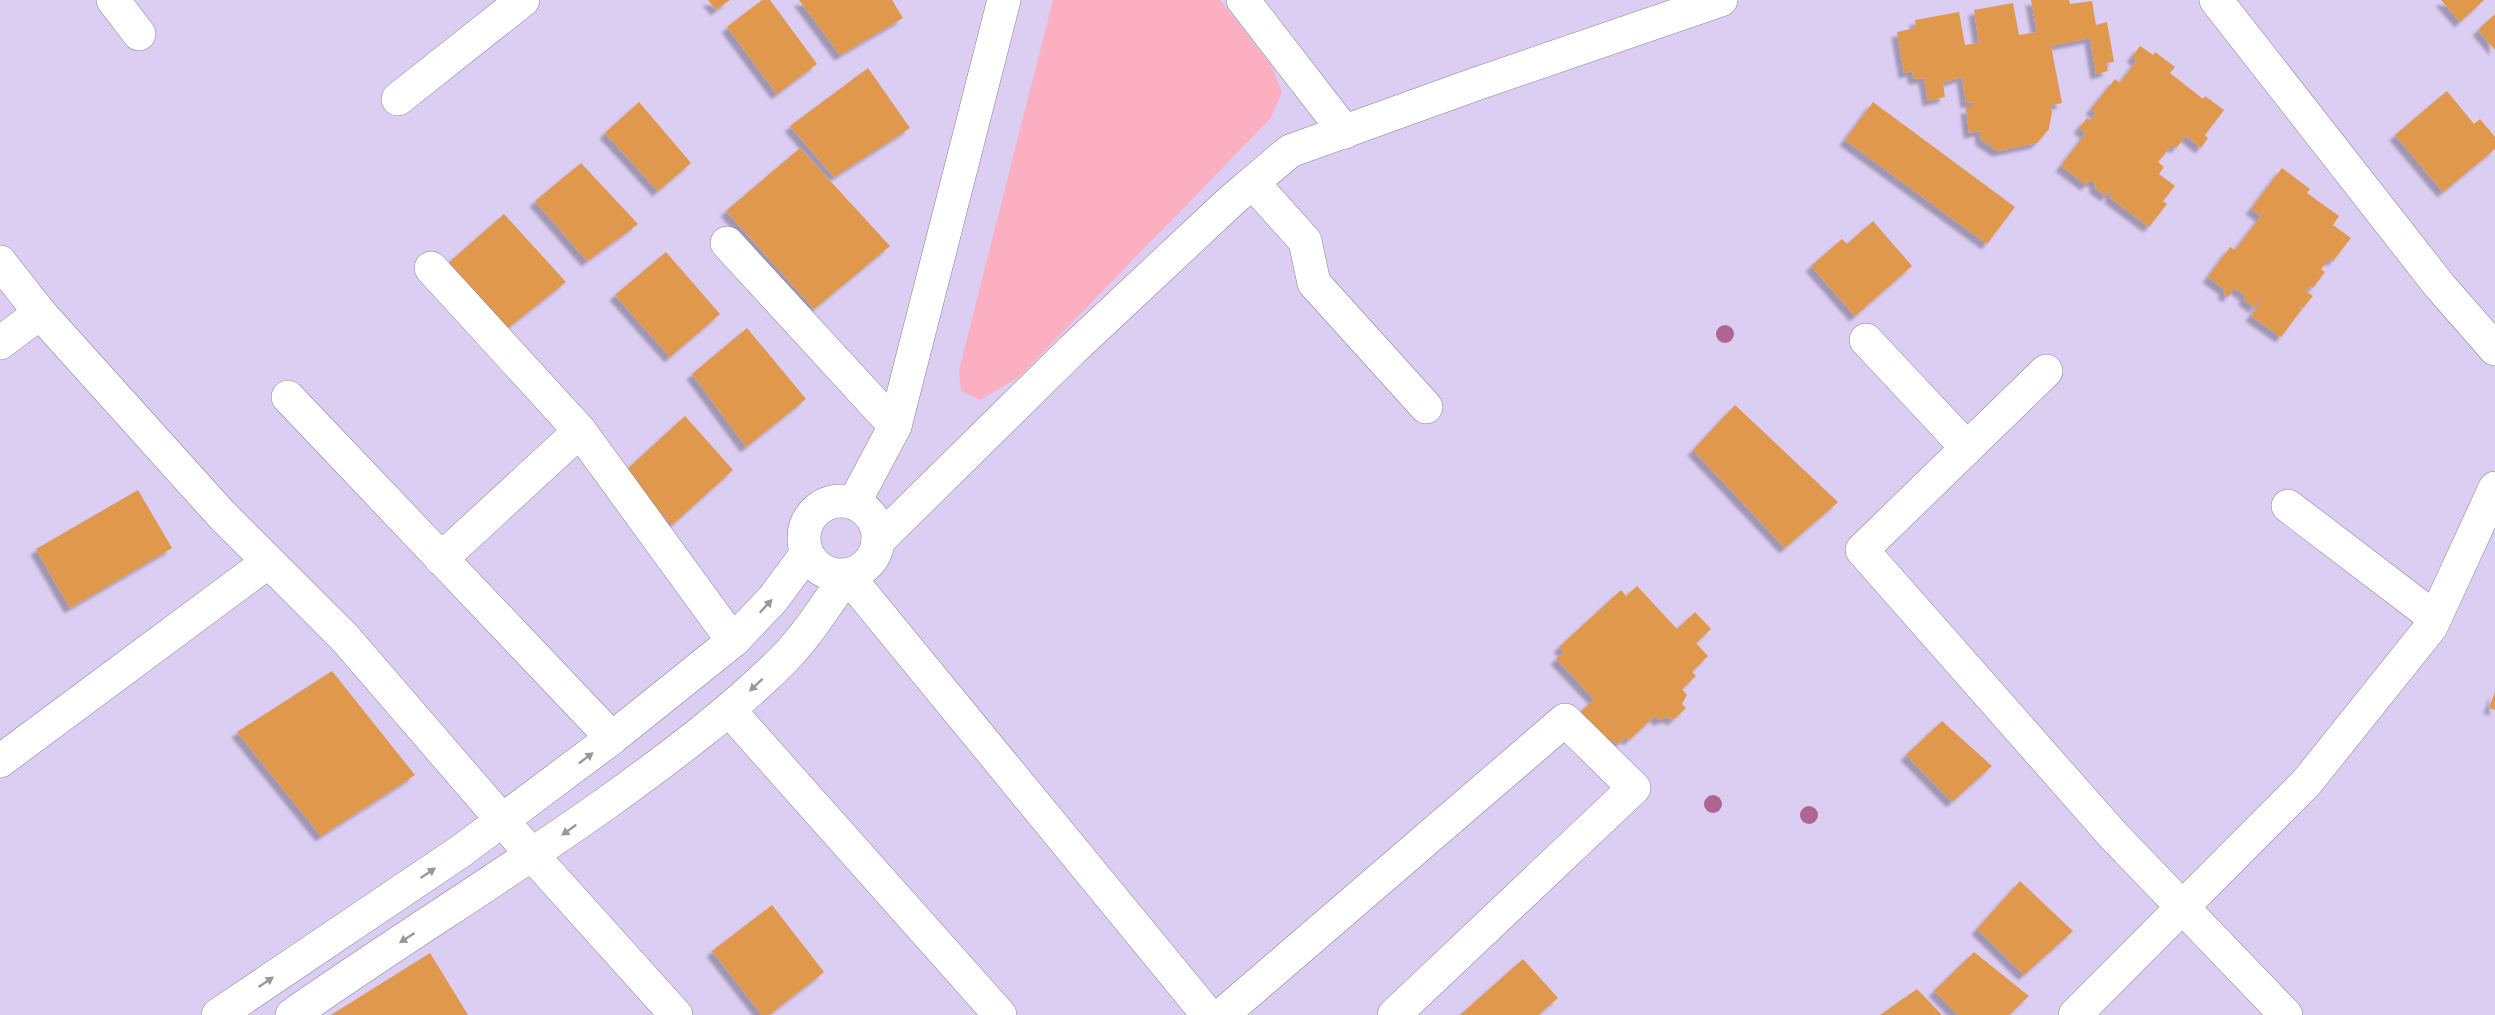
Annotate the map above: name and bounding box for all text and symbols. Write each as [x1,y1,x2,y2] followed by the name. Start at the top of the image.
[759,598,773,613] one-way arrow
[749,678,764,692] one-way arrow
[577,752,593,764] one-way arrow
[562,824,578,836] one-way arrow
[419,867,435,879] one-way arrow
[399,932,415,943] one-way arrow
[258,976,274,988] one-way arrow

